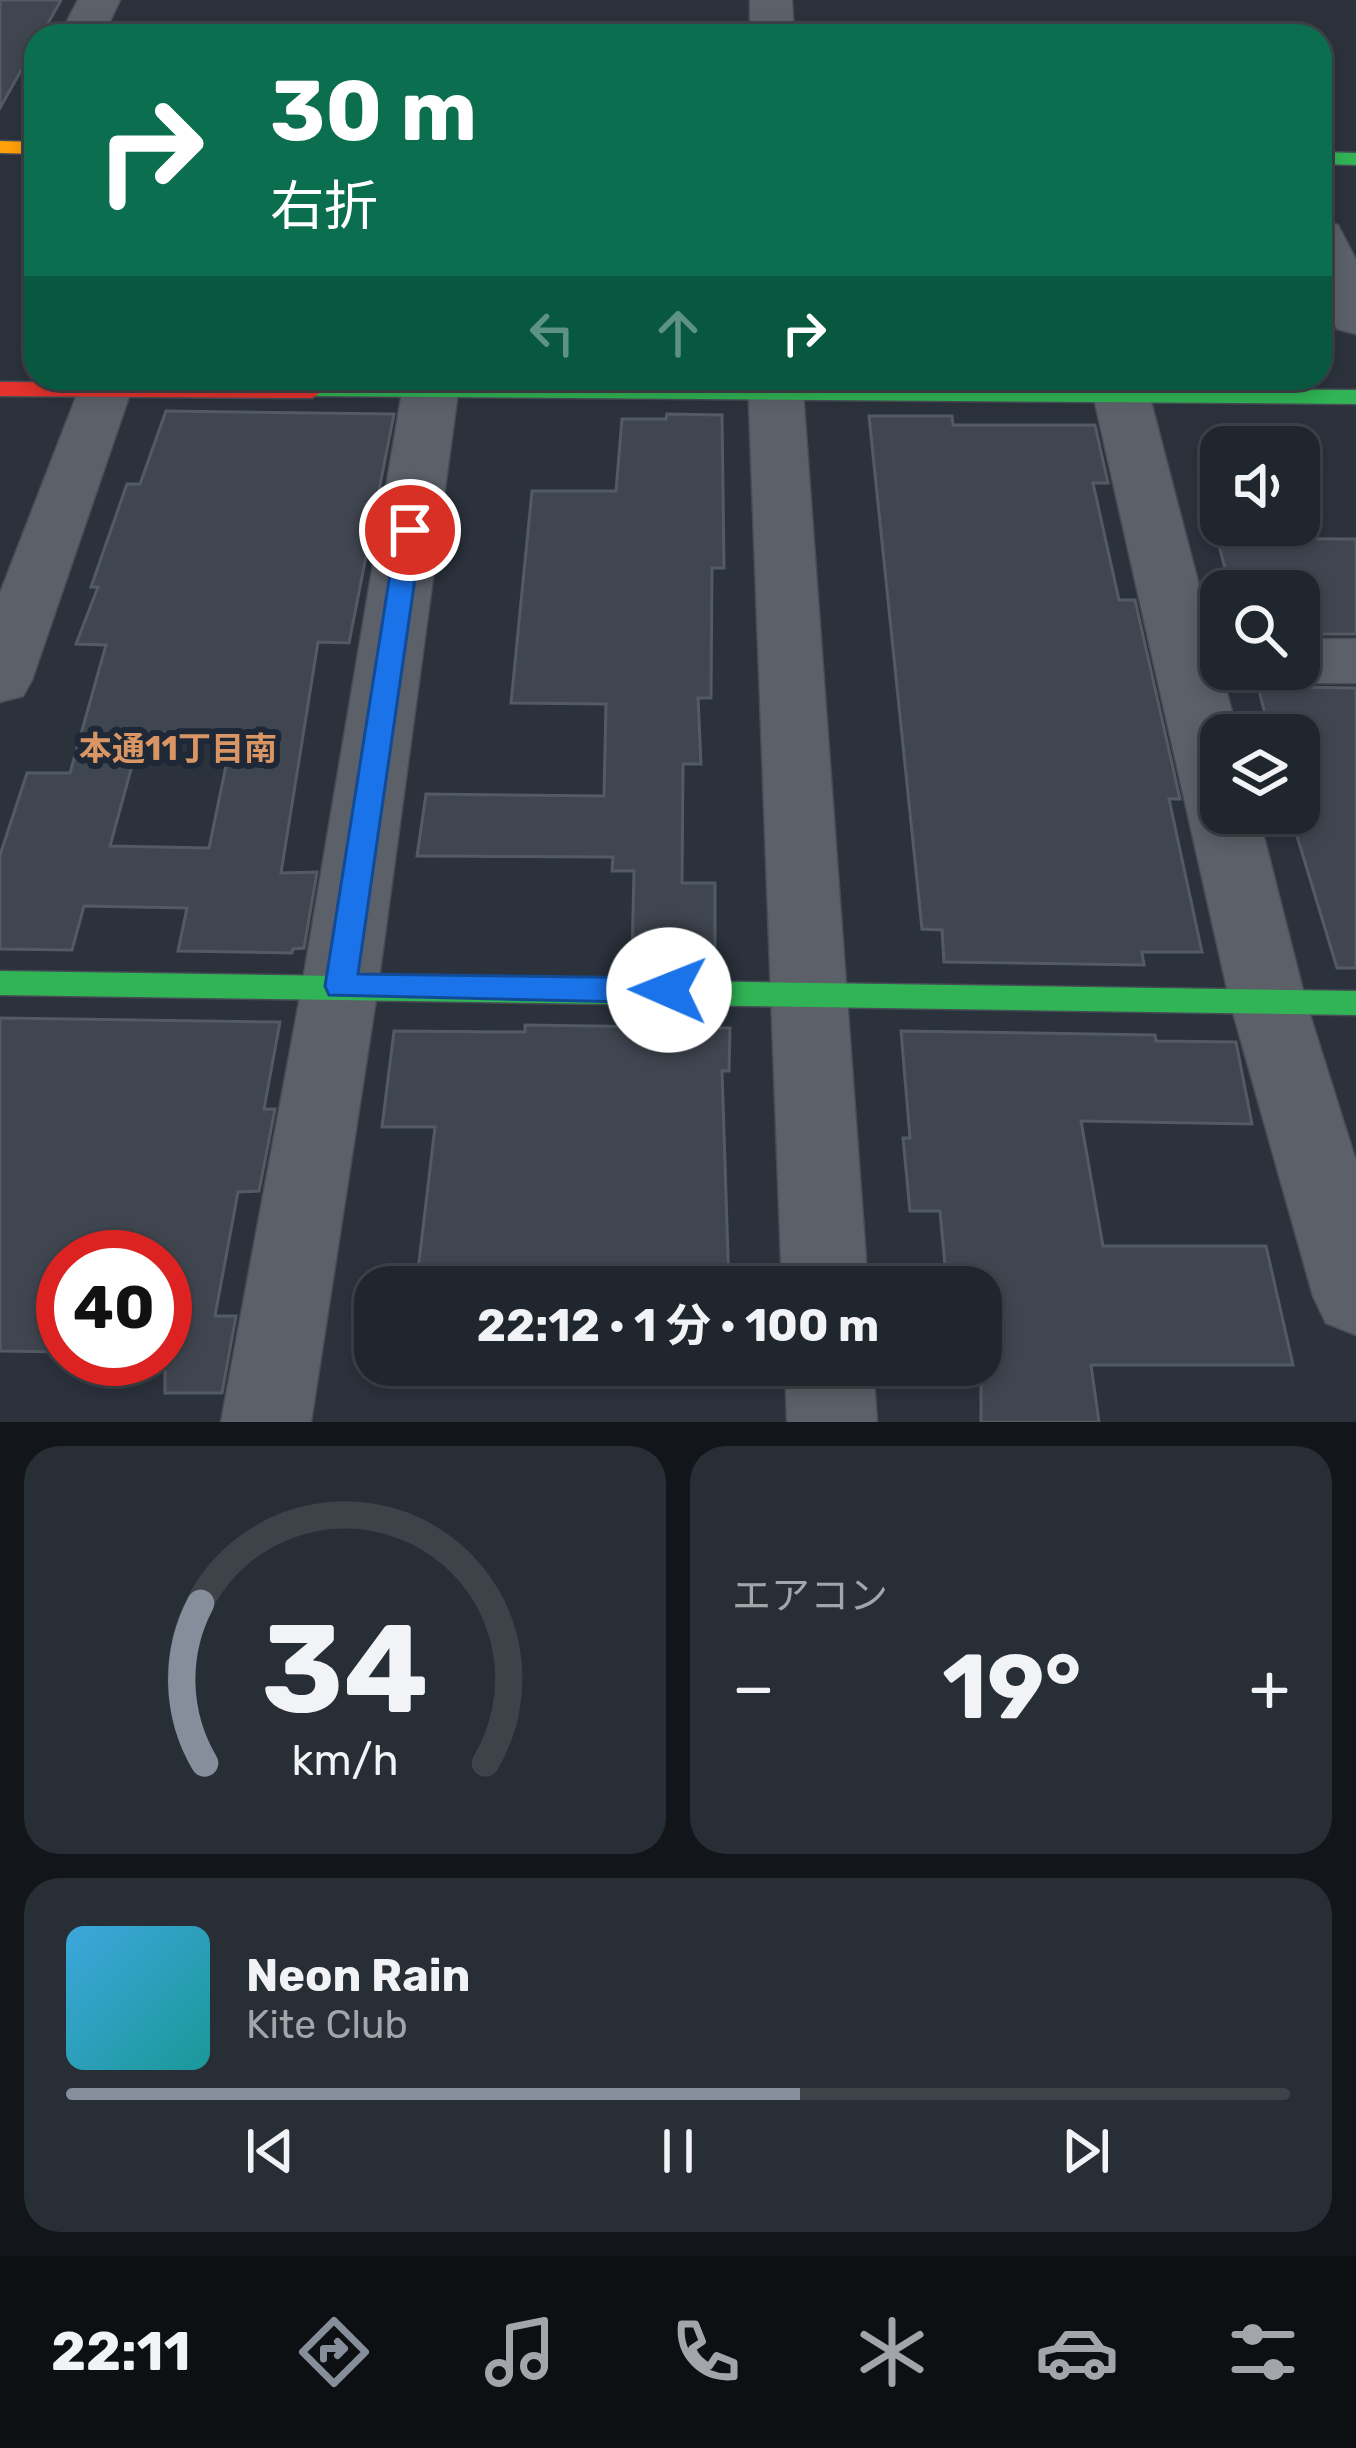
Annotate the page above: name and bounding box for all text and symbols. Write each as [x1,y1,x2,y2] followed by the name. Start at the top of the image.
[270,61,477,161] text: 30 m
[72,72,228,228] icon: right
[270,175,378,239] text: 右折
[519,300,585,366] icon: left
[645,300,711,366] icon: ahead
[771,300,837,366] icon: right
[1200,426,1320,834] map controls
[1200,426,1320,546] button: sound
[359,479,461,581] pin
[377,497,443,563] icon: arrive
[1200,570,1320,690] button: search
[1200,714,1320,834] button: layers
[79,729,277,768] district label: 本通11丁目南
[606,927,732,1053] position arrow
[36,1230,192,1386] speed limit sign: 40
[477,1299,879,1352] text: 22:12 · 1 分 · 100 m
[732,1573,888,1619] text: エアコン
[261,1595,429,1743] text: 34
[942,1634,1082,1741] text: 19°
[732,1648,775,1727] text: −
[1249,1648,1290,1727] text: +
[291,1735,399,1786] text: km/h
[246,1949,471,2002] text: Neon Rain
[246,2002,408,2048] text: Kite Club
[237,2118,303,2184] icon: previous
[645,2118,711,2184] icon: pause
[1053,2118,1119,2184] icon: next
[292,2310,376,2394] icon: directions
[478,2310,562,2394] icon: music
[664,2310,748,2394] icon: phone
[850,2310,934,2394] icon: climate
[1035,2310,1119,2394] icon: car
[1221,2310,1305,2394] icon: filters
[51,2320,191,2384] text: 22:11

